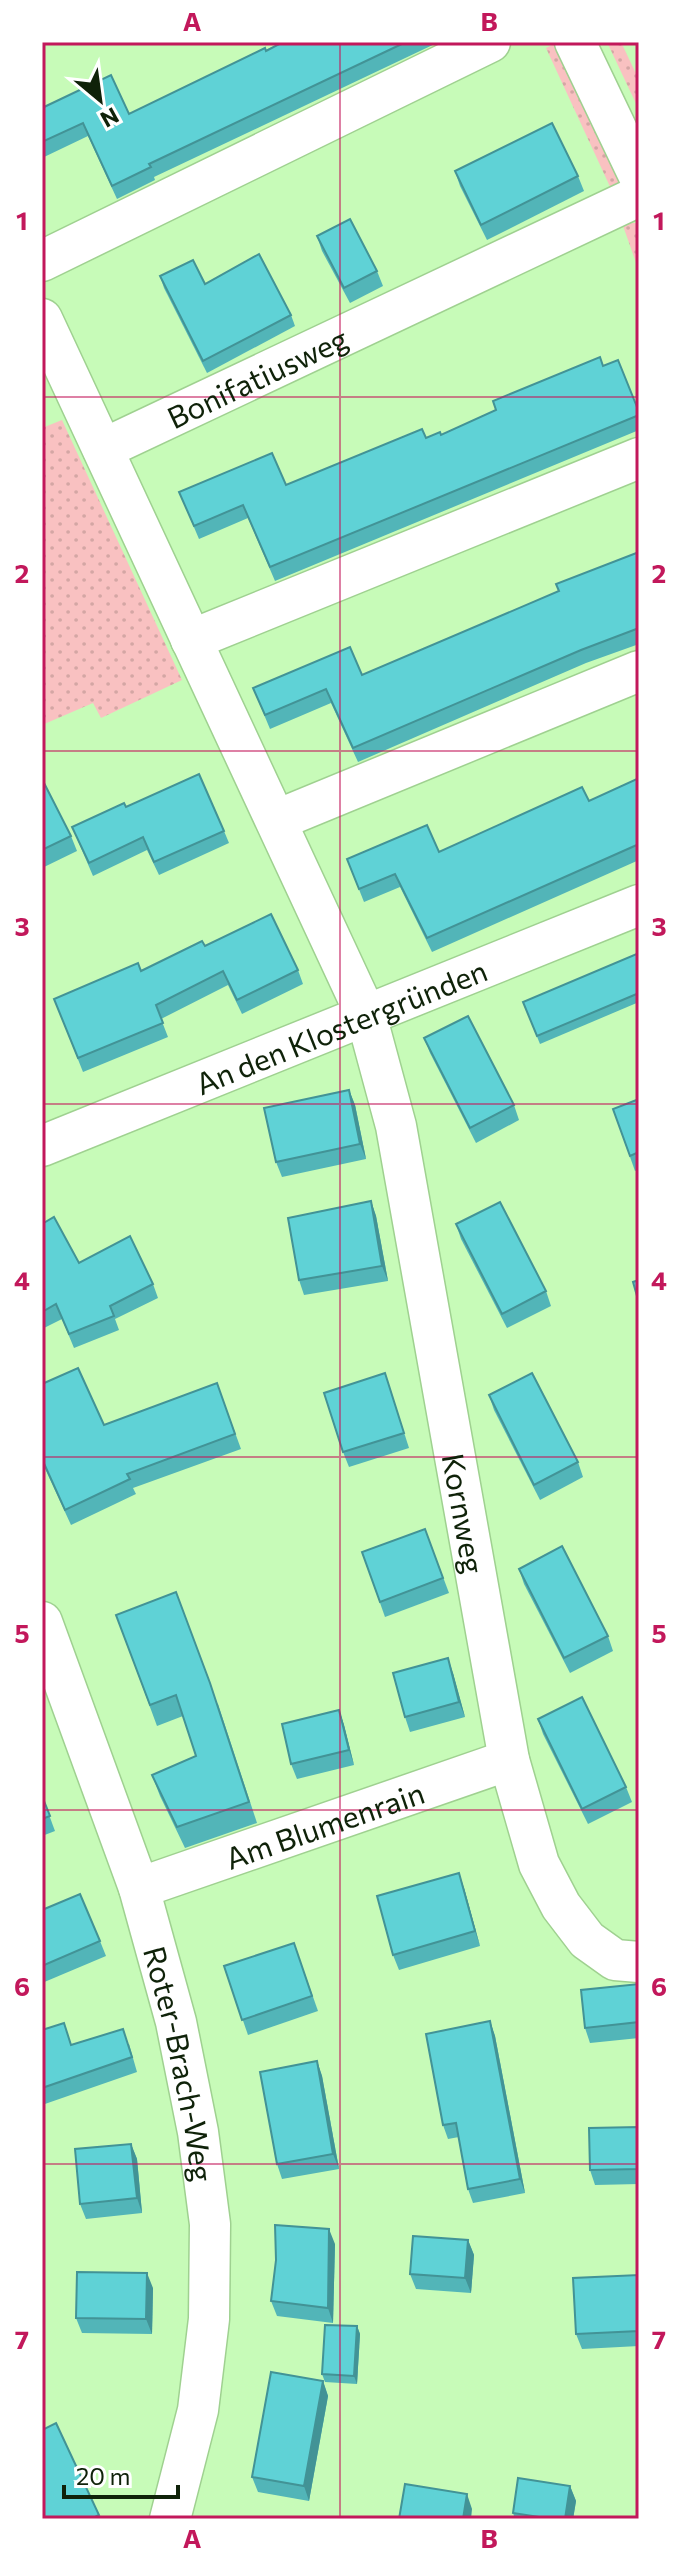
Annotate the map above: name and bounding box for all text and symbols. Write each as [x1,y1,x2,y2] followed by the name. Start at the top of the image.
[183,5,202,36] text: A
[480,5,498,36] text: B
[60,60,140,140] north arrow
[96,102,124,134] text: N
[16,204,28,235] text: 1
[653,204,665,235] text: 1
[161,318,353,435] street label: Bonifatiusweg
[15,557,29,588] text: 2
[652,557,666,588] text: 2
[14,910,30,941] text: 3
[651,910,667,941] text: 3
[189,950,492,1101] street label: An den Klostergründen
[14,1264,30,1295] text: 4
[651,1264,667,1295] text: 4
[436,1450,494,1576] street label: Kornweg
[14,1617,30,1648] text: 5
[651,1617,667,1648] text: 5
[220,1772,429,1875] street label: Am Blumenrain
[137,1942,223,2184] street label: Roter-Brach-Weg
[14,1970,30,2001] text: 6
[651,1970,667,2001] text: 6
[15,2323,29,2354] text: 7
[652,2323,666,2354] text: 7
[64,2449,178,2499] scale bar
[76,2461,130,2490] text: 20 m
[183,2522,202,2553] text: A
[480,2522,498,2553] text: B

